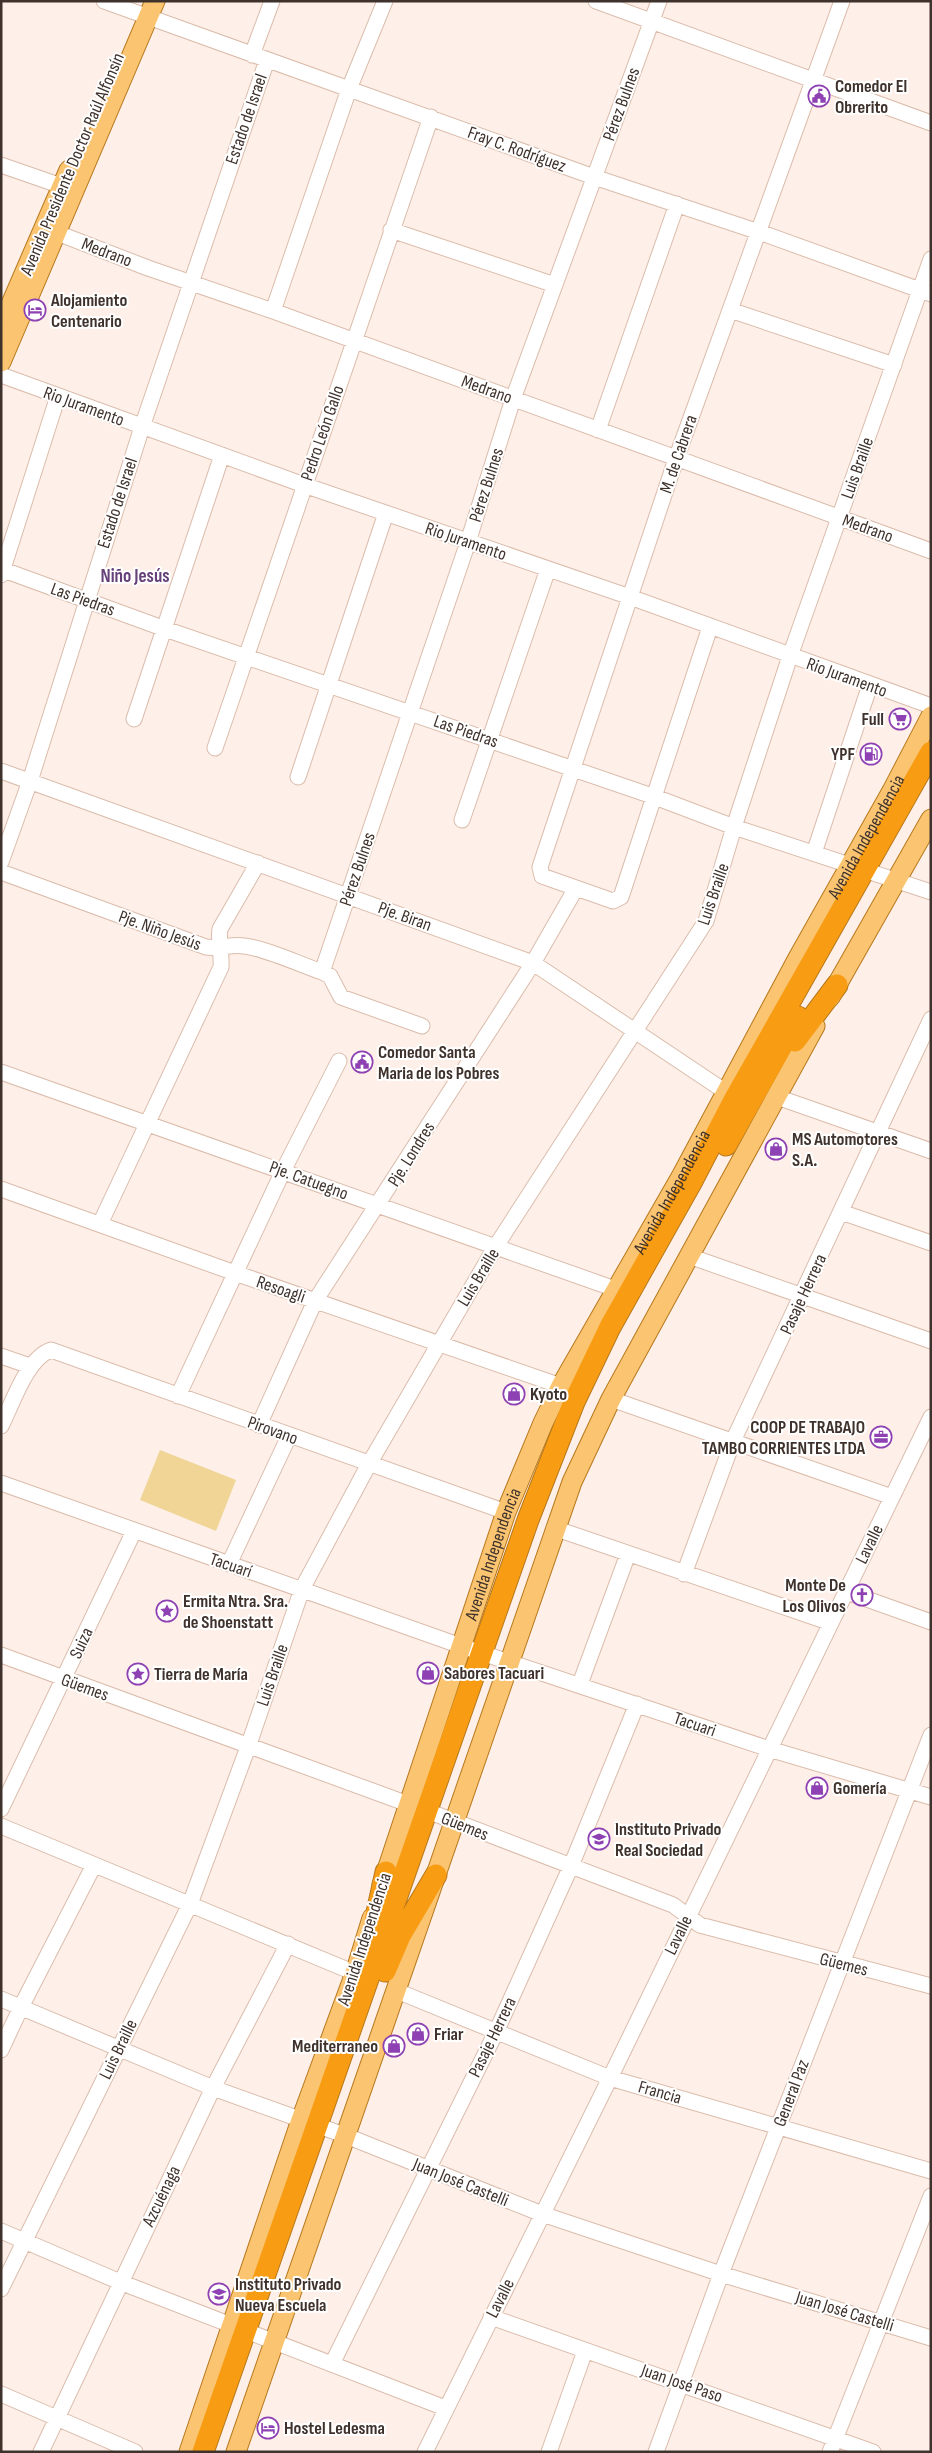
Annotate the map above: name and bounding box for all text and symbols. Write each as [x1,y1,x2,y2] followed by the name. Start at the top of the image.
[16,50,129,279] street label: Avenida Presidente Doctor Raúl Alfonsín
[599,65,644,144] street label: Pérez Bulnes
[221,71,272,167] street label: Estado de Israel
[835,76,907,118] place label: Comedor El Obrerito
[807,84,831,108] public building icon: Comedor El Obrerito
[465,122,569,177] street label: Fray C. Rodríguez
[79,233,135,272] street label: Medrano
[50,290,127,332] place label: Alojamiento Centenario
[23,298,47,322] hotel icon: Alojamiento Centenario
[459,371,515,408] street label: Medrano
[41,382,127,431] street label: Rio Juramento
[296,383,349,484] street label: Pedro León Gallo
[655,412,702,496] street label: M. de Cabrera
[837,435,878,502] street label: Luis Braille
[465,446,508,525] street label: Pérez Bulnes
[93,455,142,551] street label: Estado de Israel
[840,510,896,547] street label: Medrano
[422,518,509,565] street label: Rio Juramento
[101,565,170,588] district label: Niño Jesús
[48,578,118,621] street label: Las Piedras
[804,653,890,702] street label: Rio Juramento
[888,707,912,731] supermarket icon: Full
[862,709,884,730] place label: Full
[431,711,501,752] street label: Las Piedras
[859,742,883,766] fuel station icon: YPF
[831,744,855,765] place label: YPF
[823,771,910,903] street label: Avenida Independencia
[335,830,380,909] street label: Pérez Bulnes
[693,861,734,928] street label: Luis Braille
[375,897,434,936] street label: Pje. Biran
[116,906,204,955] street label: Pje. Niño Jesús
[378,1042,500,1084] place label: Comedor Santa Maria de los Pobres
[350,1050,374,1074] public building icon: Comedor Santa Maria de los Pobres
[383,1118,439,1190] street label: Pje. Londres
[629,1127,715,1259] street label: Avenida Independencia
[792,1129,898,1171] place label: MS Automotores S.A.
[764,1137,788,1161] shop icon: MS Automotores S.A.
[267,1157,351,1204] street label: Pje. Catuegno
[453,1244,504,1310] street label: Luis Braille
[776,1251,831,1338] street label: Pasaje Herrera
[254,1271,308,1308] street label: Resoagli
[502,1382,526,1406] shop icon: Kyoto
[530,1384,567,1405] place label: Kyoto
[245,1412,301,1449] street label: Pirovano
[702,1417,865,1459] place label: COOP DE TRABAJO TAMBO CORRIENTES LTDA
[869,1425,893,1449] office icon: COOP DE TRABAJO TAMBO CORRIENTES LTDA
[460,1485,526,1624] street label: Avenida Independencia
[851,1521,888,1567] street label: Lavalle
[207,1549,255,1583] street label: Tacuarí
[782,1575,846,1617] place label: Monte De Los Olivos
[850,1583,874,1607] church icon: Monte De Los Olivos
[183,1591,288,1633] place label: Ermita Ntra. Sra. de Shoenstatt
[155,1599,179,1623] place icon: Ermita Ntra. Sra. de Shoenstatt
[65,1624,98,1662] street label: Suiza
[252,1642,293,1709] street label: Luis Braille
[416,1661,440,1685] shop icon: Sabores Tacuari
[126,1662,150,1686] place icon: Tierra de María
[444,1663,544,1684] place label: Sabores Tacuari
[154,1664,248,1685] place label: Tierra de María
[58,1669,111,1706] street label: Güemes
[671,1708,719,1741] street label: Tacuari
[805,1776,829,1800] shop icon: Gomería
[833,1778,887,1799] place label: Gomería
[438,1808,491,1845] street label: Güemes
[615,1819,722,1861] place label: Instituto Privado Real Sociedad
[587,1827,611,1851] school or university icon: Instituto Privado Real Sociedad
[333,1870,396,2009] street label: Avenida Independencia
[660,1912,697,1958] street label: Lavalle
[818,1948,870,1981] street label: Güemes
[464,1994,521,2081] street label: Pasaje Herrera
[95,2016,142,2083] street label: Luis Braille
[406,2022,430,2046] shop icon: Friar
[434,2024,464,2045] place label: Friar
[382,2034,406,2058] shop icon: Mediterraneo
[292,2036,378,2057] place label: Mediterraneo
[769,2056,814,2130] street label: General Paz
[636,2076,684,2109] street label: Francia
[409,2153,512,2211] street label: Juan José Castelli
[137,2163,185,2231] street label: Azcuénaga
[235,2274,342,2316] place label: Instituto Privado Nueva Escuela
[482,2275,519,2321] street label: Lavalle
[207,2282,231,2306] school or university icon: Instituto Privado Nueva Escuela
[792,2286,896,2336] street label: Juan José Castelli
[637,2359,725,2407] street label: Juan José Paso
[256,2416,280,2440] hotel icon: Hostel Ledesma
[284,2418,385,2439] place label: Hostel Ledesma

